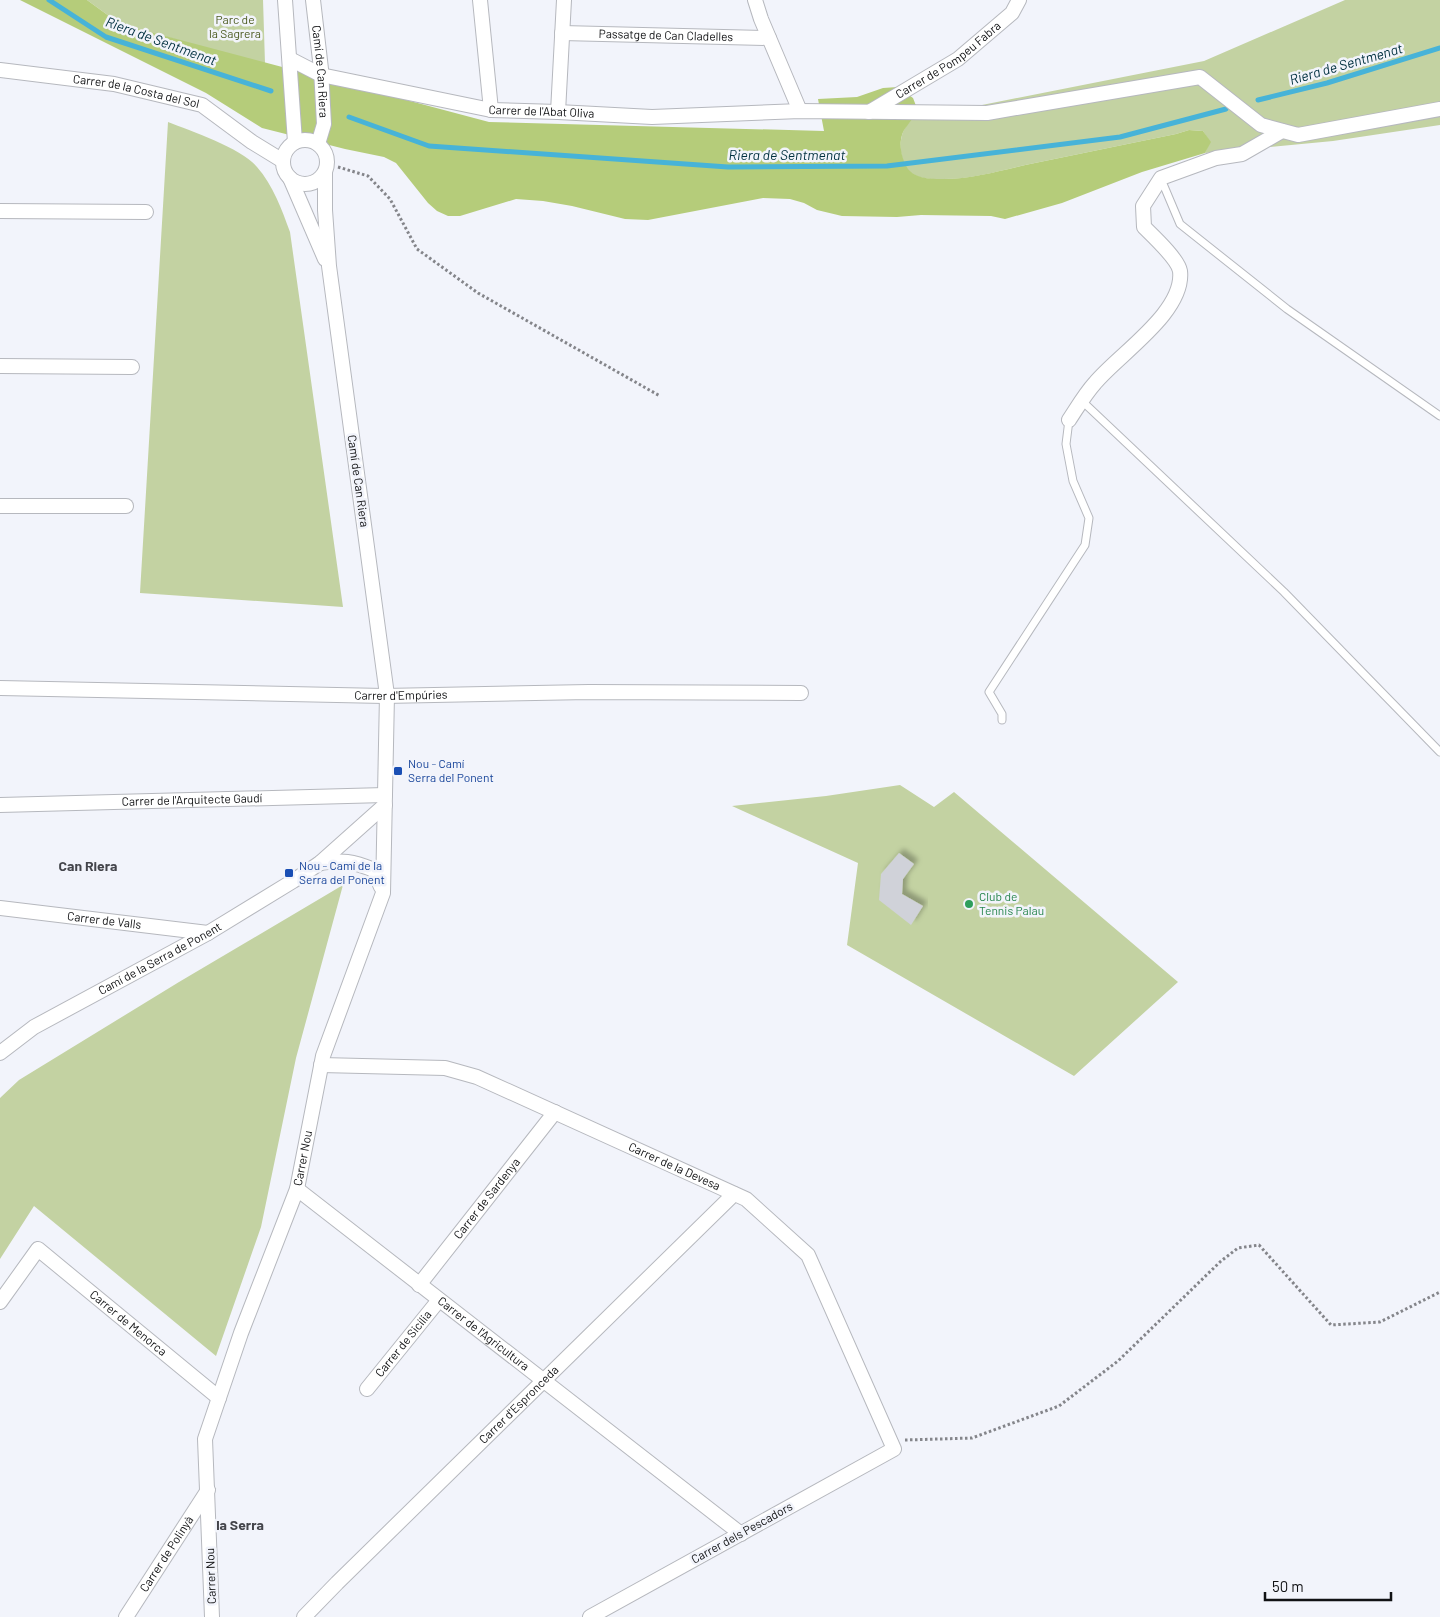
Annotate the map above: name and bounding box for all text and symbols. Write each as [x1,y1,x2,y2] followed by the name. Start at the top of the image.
[209,12,261,40] park label: Parc de la Sagrera
[103,13,219,69] water label: Riera de Sentmenat
[893,18,1003,101] street label: Carrer de Pompeu Fabra
[310,24,332,118] street label: Camí de Can Riera
[599,26,734,43] street label: Passatge de Can Cladelles
[1287,39,1404,88] water label: Riera de Sentmenat
[72,71,201,110] street label: Carrer de la Costa del Sol
[488,102,595,120] street label: Carrer de l'Abat Oliva
[729,146,845,163] water label: Riera de Sentmenat
[346,434,372,528] street label: Camí de Can Riera
[354,687,448,702] street label: Carrer d'Empúries
[408,756,494,784] place label: Nou - Camí Serra del Ponent
[392,765,404,777] marker: Nou - Camí Serra del Ponent
[121,790,263,808] street label: Carrer de l'Arquitecte Gaudí
[59,857,117,874] district label: Can Riera
[299,858,385,886] place label: Nou - Camí de la Serra del Ponent
[283,867,295,879] marker: Nou - Camí de la Serra del Ponent
[979,889,1044,917] place label: Club de Tennis Palau
[963,898,975,910] marker: Club de Tennis Palau
[67,908,142,931] street label: Carrer de Valls
[95,919,223,997] street label: Camí de la Serra de Ponent
[290,1129,314,1187] street label: Carrer Nou
[627,1139,723,1192] street label: Carrer de la Devesa
[450,1155,522,1241] street label: Carrer de Sardenya
[88,1287,170,1358] street label: Carrer de Menorca
[435,1293,532,1373] street label: Carrer de l'Agricultura
[372,1307,434,1379] street label: Carrer de Sicília
[476,1362,561,1446] street label: Carrer d'Espronceda
[688,1498,795,1566] street label: Carrer dels Pescadors
[136,1513,196,1594] street label: Carrer de Polinyà
[216,1516,264,1533] district label: la Serra
[202,1548,218,1604] street label: Carrer Nou
[1265,1570,1391,1602] scale bar
[1272,1577,1304,1595] text: 50 m

